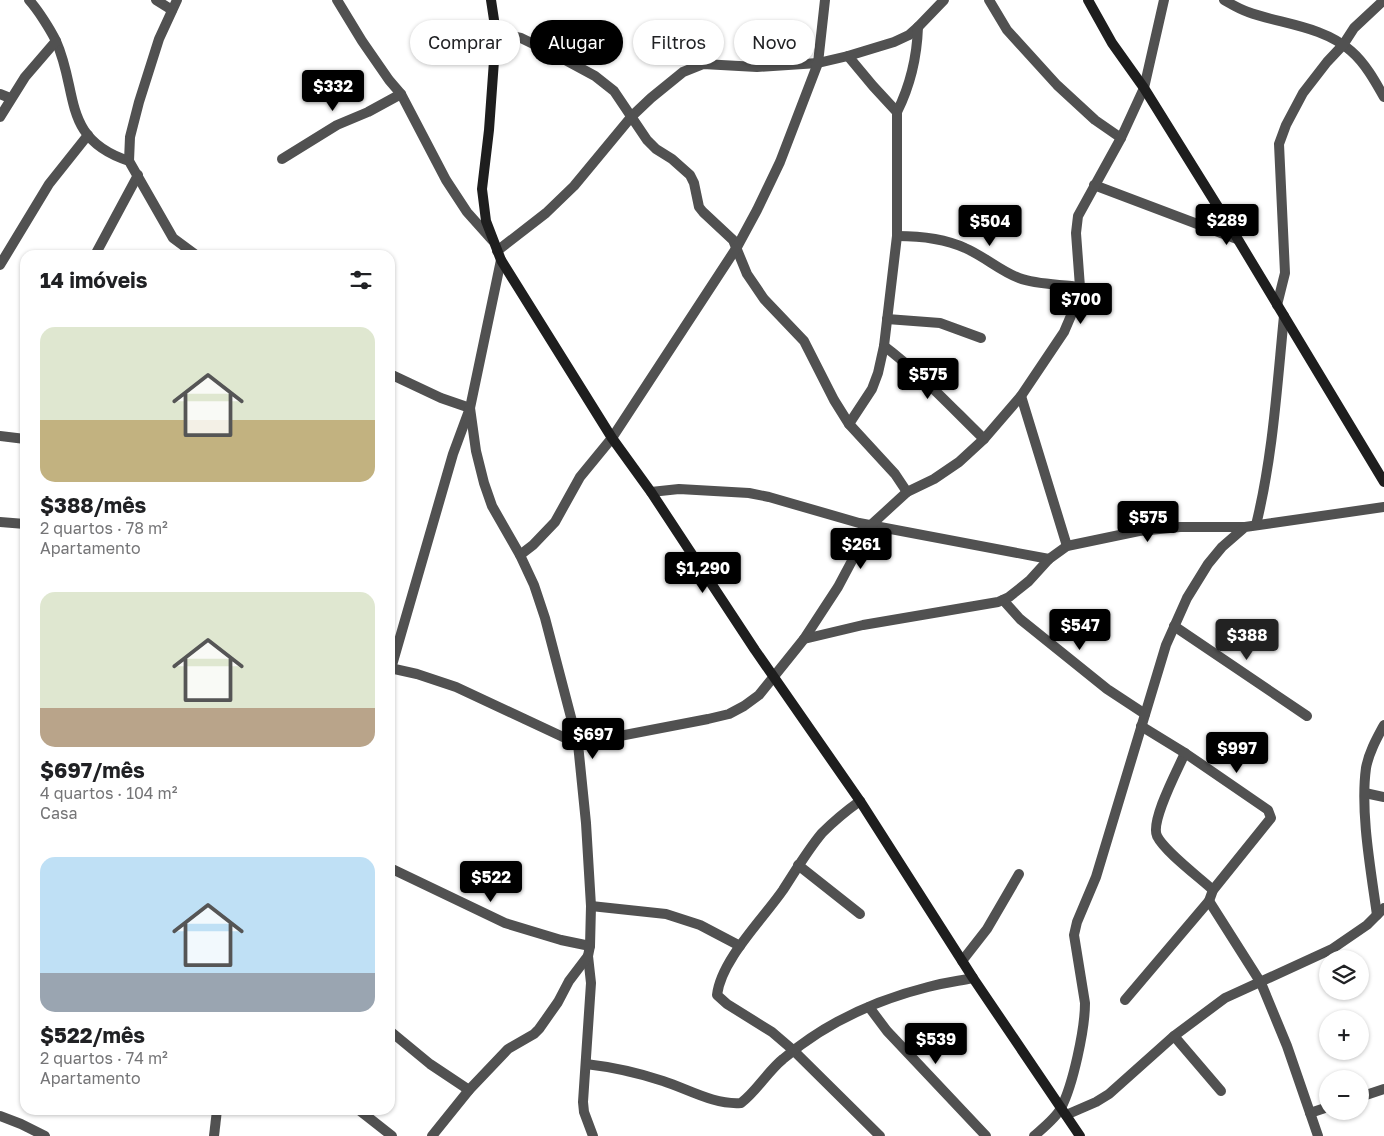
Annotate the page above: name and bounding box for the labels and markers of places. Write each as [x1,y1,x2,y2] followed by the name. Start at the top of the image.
[303,70,363,112] pin: $332
[960,204,1020,247] pin: $504
[1197,204,1257,246] pin: $289
[1051,282,1111,325] pin: $700
[898,358,958,400] pin: $575
[1118,500,1178,543] pin: $575
[831,528,891,570] pin: $261
[662,552,744,594] pin: $1,290
[1050,608,1110,651] pin: $547
[1217,618,1277,661] pin: $388
[563,718,623,760] pin: $697
[1207,732,1267,774] pin: $997
[461,860,521,903] pin: $522
[906,1022,966,1065] pin: $539

